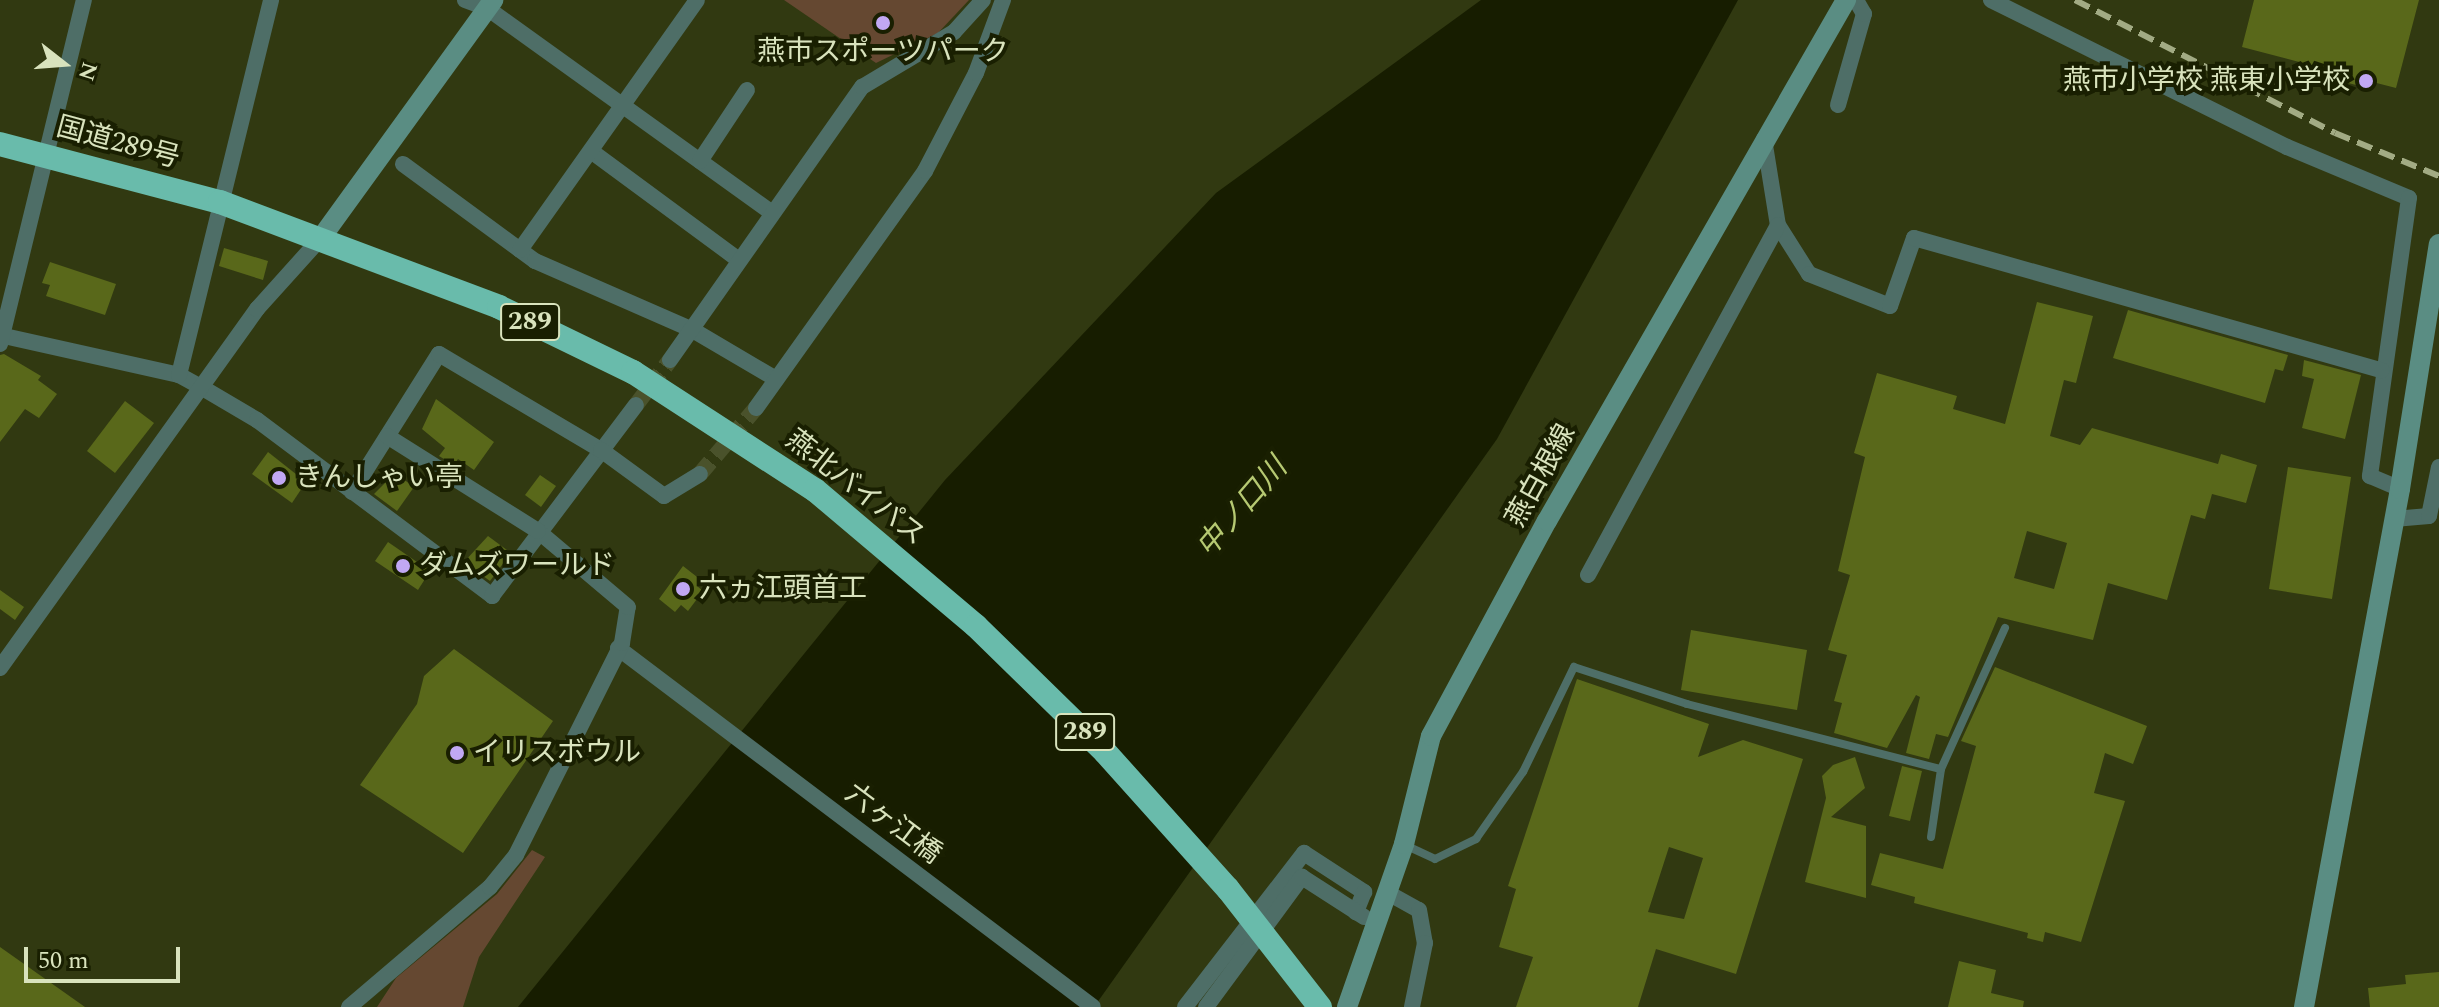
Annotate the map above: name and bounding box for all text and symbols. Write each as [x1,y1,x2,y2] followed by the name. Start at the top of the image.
[874,14,892,32] marker: 燕市スポーツパーク
[24,24,104,104] north arrow
[757,35,1009,69] place label: 燕市スポーツパーク
[69,58,106,85] text: N
[2063,64,2350,98] place label: 燕市小学校 燕東小学校
[2357,72,2375,90] marker: 燕市小学校 燕東小学校
[53,110,183,176] street label: 国道289号
[500,300,560,344] road number: 289
[1499,419,1583,533] street label: 燕白根線
[778,423,932,553] street label: 燕北バイパス
[1189,451,1295,565] water label: 中ノ口川
[295,461,463,495] place label: きんしゃい亭
[270,469,288,487] marker: きんしゃい亭
[419,549,615,583] place label: ダムズワールド
[394,557,412,575] marker: ダムズワールド
[699,572,867,606] place label: 六ヵ江頭首工
[674,580,692,598] marker: 六ヵ江頭首工
[1055,710,1115,754] road number: 289
[473,736,641,770] place label: イリスボウル
[448,744,466,762] marker: イリスボウル
[838,777,948,871] street label: 六ヶ江橋
[28,931,184,981] scale bar
[38,943,89,979] text: 50 m

